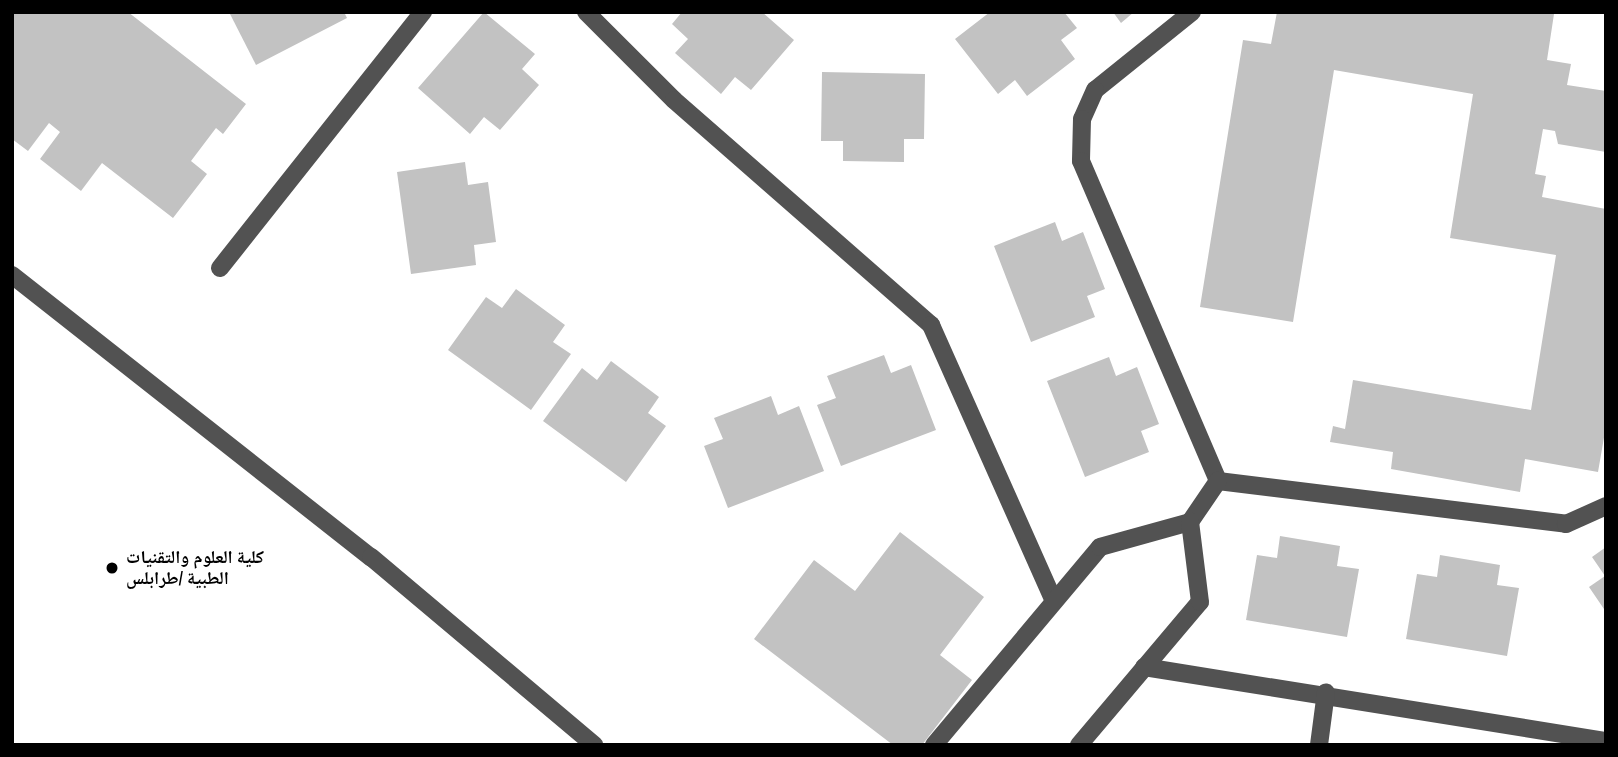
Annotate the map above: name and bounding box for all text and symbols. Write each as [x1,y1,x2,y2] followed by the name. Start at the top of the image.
[126,547,264,590] place label: كلية العلوم والتقنيات الطبية /طرابلس
[104,560,120,576] marker: كلية العلوم والتقنيات الطبية /طرابلس

